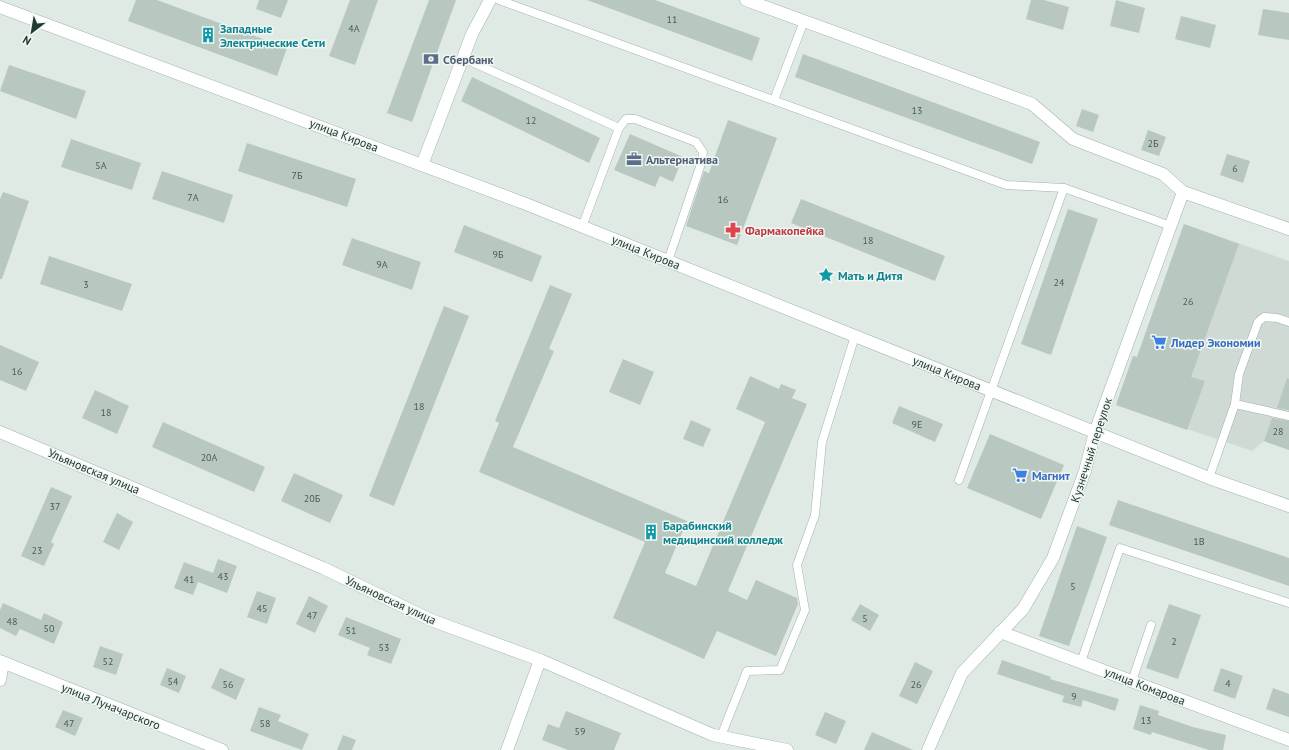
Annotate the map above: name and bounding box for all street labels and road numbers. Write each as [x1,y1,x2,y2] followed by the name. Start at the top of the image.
[307,115,381,155] street label: улица Кирова
[610,231,682,273] street label: улица Кирова
[911,352,983,394] street label: улица Кирова
[1067,395,1115,504] street label: Кузнечный переулок
[46,445,142,497] street label: Ульяновская улица
[343,572,439,628] street label: Ульяновская улица
[1103,664,1188,708] street label: улица Комарова
[59,679,163,733] street label: улица Луначарского

